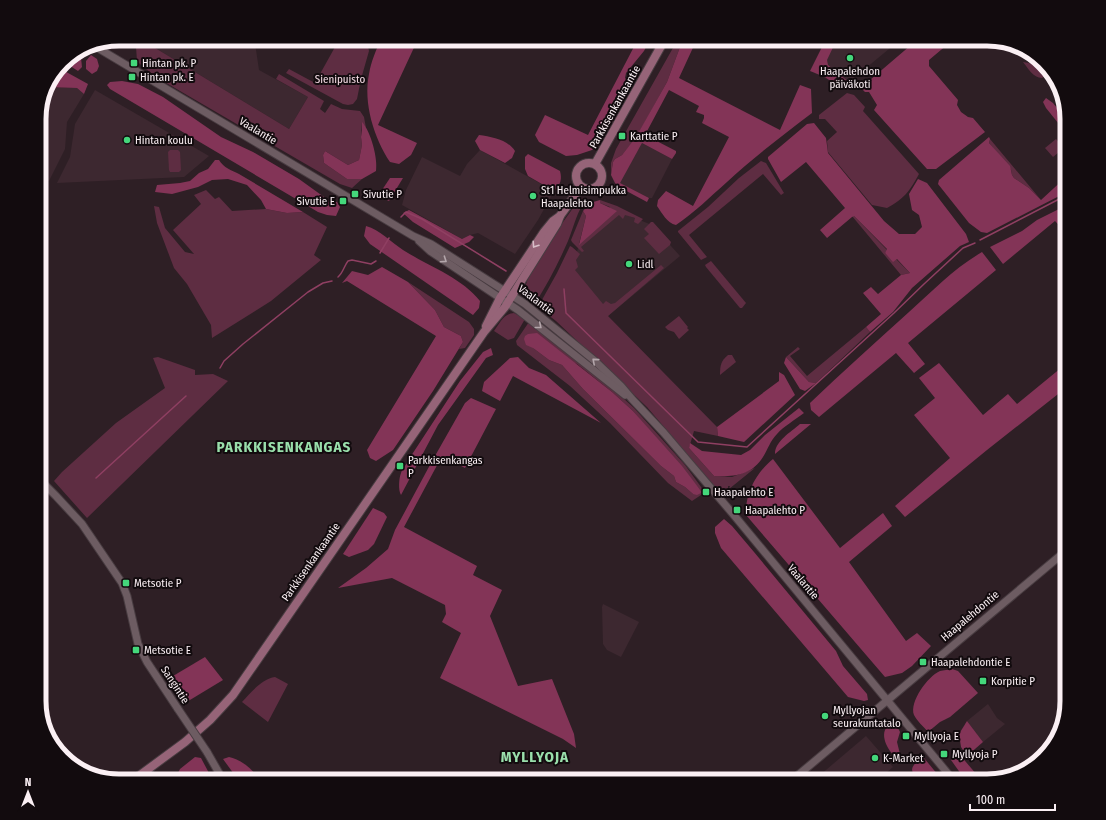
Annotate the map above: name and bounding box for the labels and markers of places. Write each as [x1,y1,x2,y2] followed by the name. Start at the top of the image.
[845,53,855,63] marker: Haapalehdon päiväkoti
[142,57,196,70] place label: Hintan pk. P
[129,58,139,68] marker: Hintan pk. P
[820,65,880,91] place label: Haapalehdon päiväkoti
[140,71,194,84] place label: Hintan pk. E
[127,72,137,82] marker: Hintan pk. E
[630,130,678,143] place label: Karttatie P
[617,131,627,141] marker: Karttatie P
[135,134,193,147] place label: Hintan koulu
[122,135,132,145] marker: Hintan koulu
[541,184,626,210] place label: St1 Helmisimpukka Haapalehto
[363,188,402,201] place label: Sivutie P
[350,189,360,199] marker: Sivutie P
[528,191,538,201] marker: St1 Helmisimpukka Haapalehto
[297,195,335,208] place label: Sivutie E
[338,196,348,206] marker: Sivutie E
[637,258,654,271] place label: Lidl
[624,259,634,269] marker: Lidl
[408,454,483,480] place label: Parkkisenkangas P
[395,461,405,471] marker: Parkkisenkangas P
[714,486,773,499] place label: Haapalehto E
[701,487,711,497] marker: Haapalehto E
[745,504,805,517] place label: Haapalehto P
[732,505,742,515] marker: Haapalehto P
[134,577,182,590] place label: Metsotie P
[121,578,131,588] marker: Metsotie P
[144,644,191,657] place label: Metsotie E
[131,645,141,655] marker: Metsotie E
[931,656,1011,669] place label: Haapalehdontie E
[918,657,928,667] marker: Haapalehdontie E
[991,675,1035,688] place label: Korpitie P
[978,676,988,686] marker: Korpitie P
[833,704,901,730] place label: Myllyojan seurakuntatalo
[820,711,830,721] marker: Myllyojan seurakuntatalo
[914,730,959,743] place label: Myllyoja E
[901,731,911,741] marker: Myllyoja E
[952,748,998,761] place label: Myllyoja P
[939,749,949,759] marker: Myllyoja P
[883,752,924,765] place label: K-Market
[870,753,880,763] marker: K-Market

